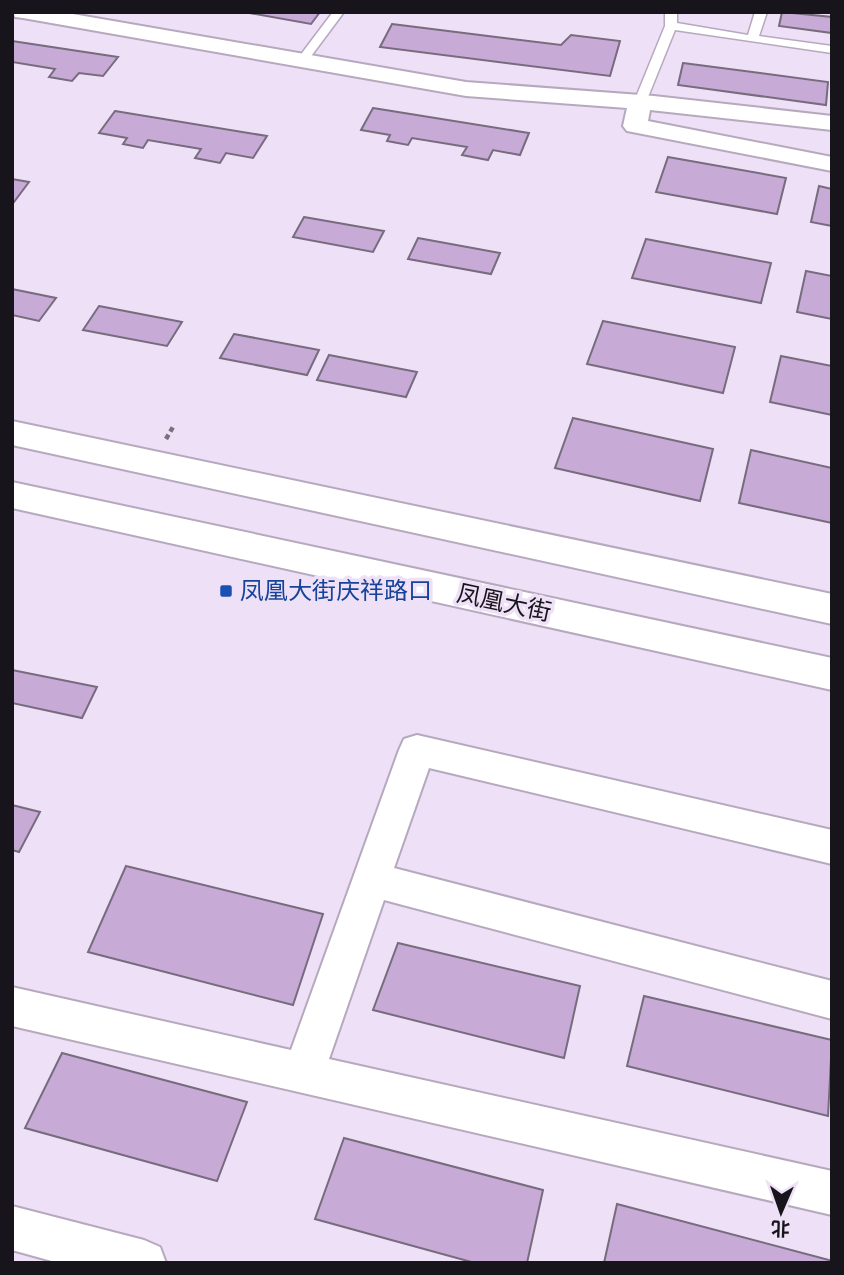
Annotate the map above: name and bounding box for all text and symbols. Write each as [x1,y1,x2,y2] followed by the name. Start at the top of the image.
[240,577,432,604] place label: 凤凰大街庆祥路口
[454,579,554,626] street label: 凤凰大街
[218,583,234,599] marker: 凤凰大街庆祥路口
[746,1177,816,1247] north arrow
[771,1218,790,1239] text: 北

